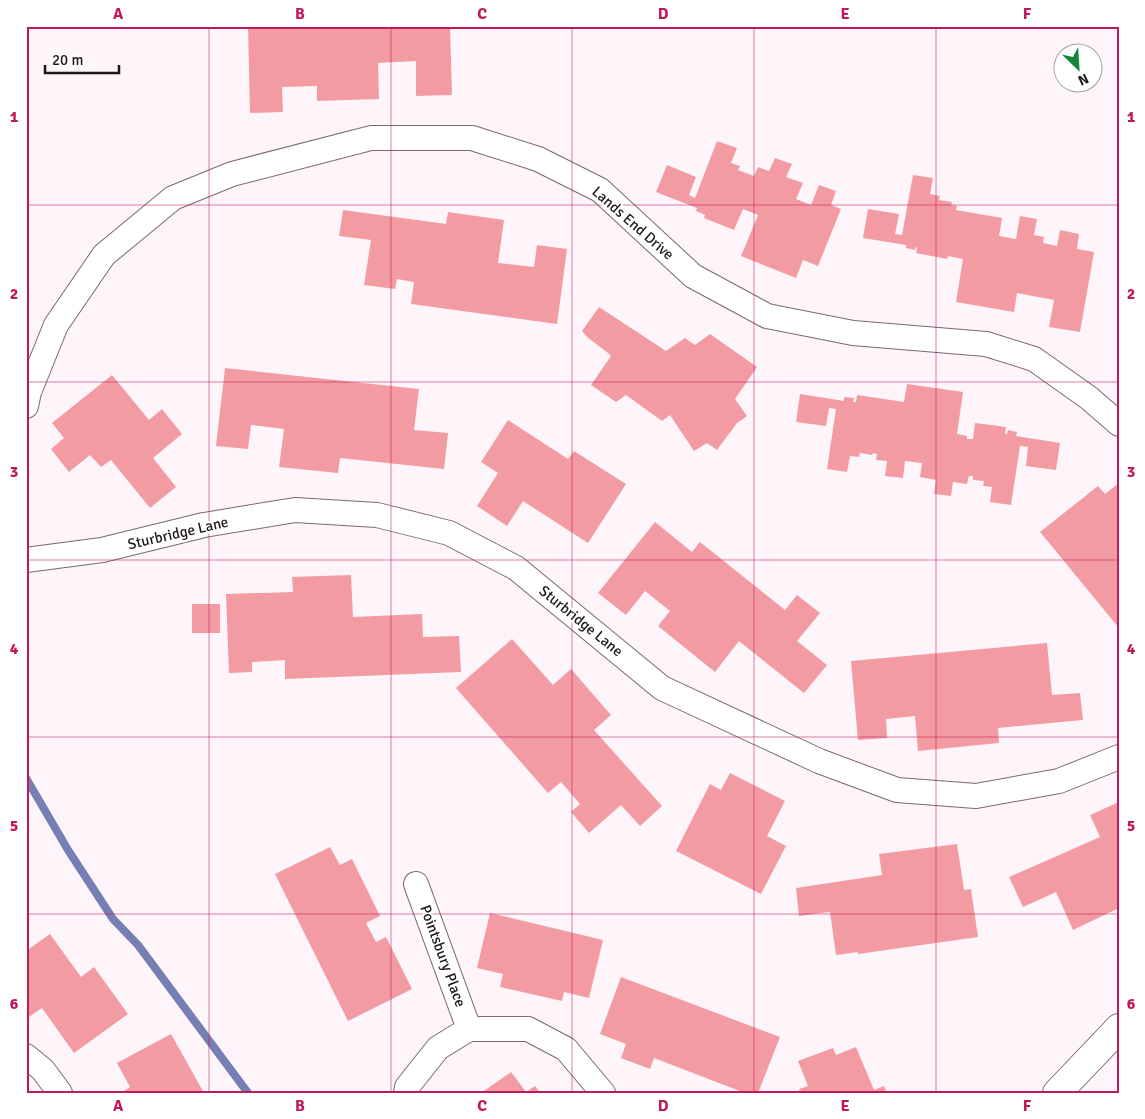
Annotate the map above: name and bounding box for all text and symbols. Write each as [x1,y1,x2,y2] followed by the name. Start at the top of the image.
[113,4,124,24] text: A
[295,4,305,24] text: B
[477,4,487,24] text: C
[658,4,669,24] text: D
[840,4,850,24] text: E
[1023,4,1032,24] text: F
[45,42,119,74] scale bar
[1052,42,1102,92] north arrow
[52,51,83,69] text: 20 m
[1075,70,1091,89] text: N
[10,107,19,127] text: 1
[1127,107,1136,127] text: 1
[588,182,678,264] street label: Lands End Drive
[10,284,18,304] text: 2
[1127,284,1135,304] text: 2
[10,462,18,482] text: 3
[1127,462,1135,482] text: 3
[126,513,230,553] street label: Sturbridge Lane
[535,582,627,660] street label: Sturbridge Lane
[10,639,19,659] text: 4
[1127,639,1136,659] text: 4
[10,816,18,836] text: 5
[1127,816,1135,836] text: 5
[416,903,470,1009] street label: Pointsbury Place
[10,994,19,1014] text: 6
[1127,994,1136,1014] text: 6
[113,1096,124,1116] text: A
[295,1096,305,1116] text: B
[477,1096,487,1116] text: C
[658,1096,669,1116] text: D
[840,1096,850,1116] text: E
[1023,1096,1032,1116] text: F

